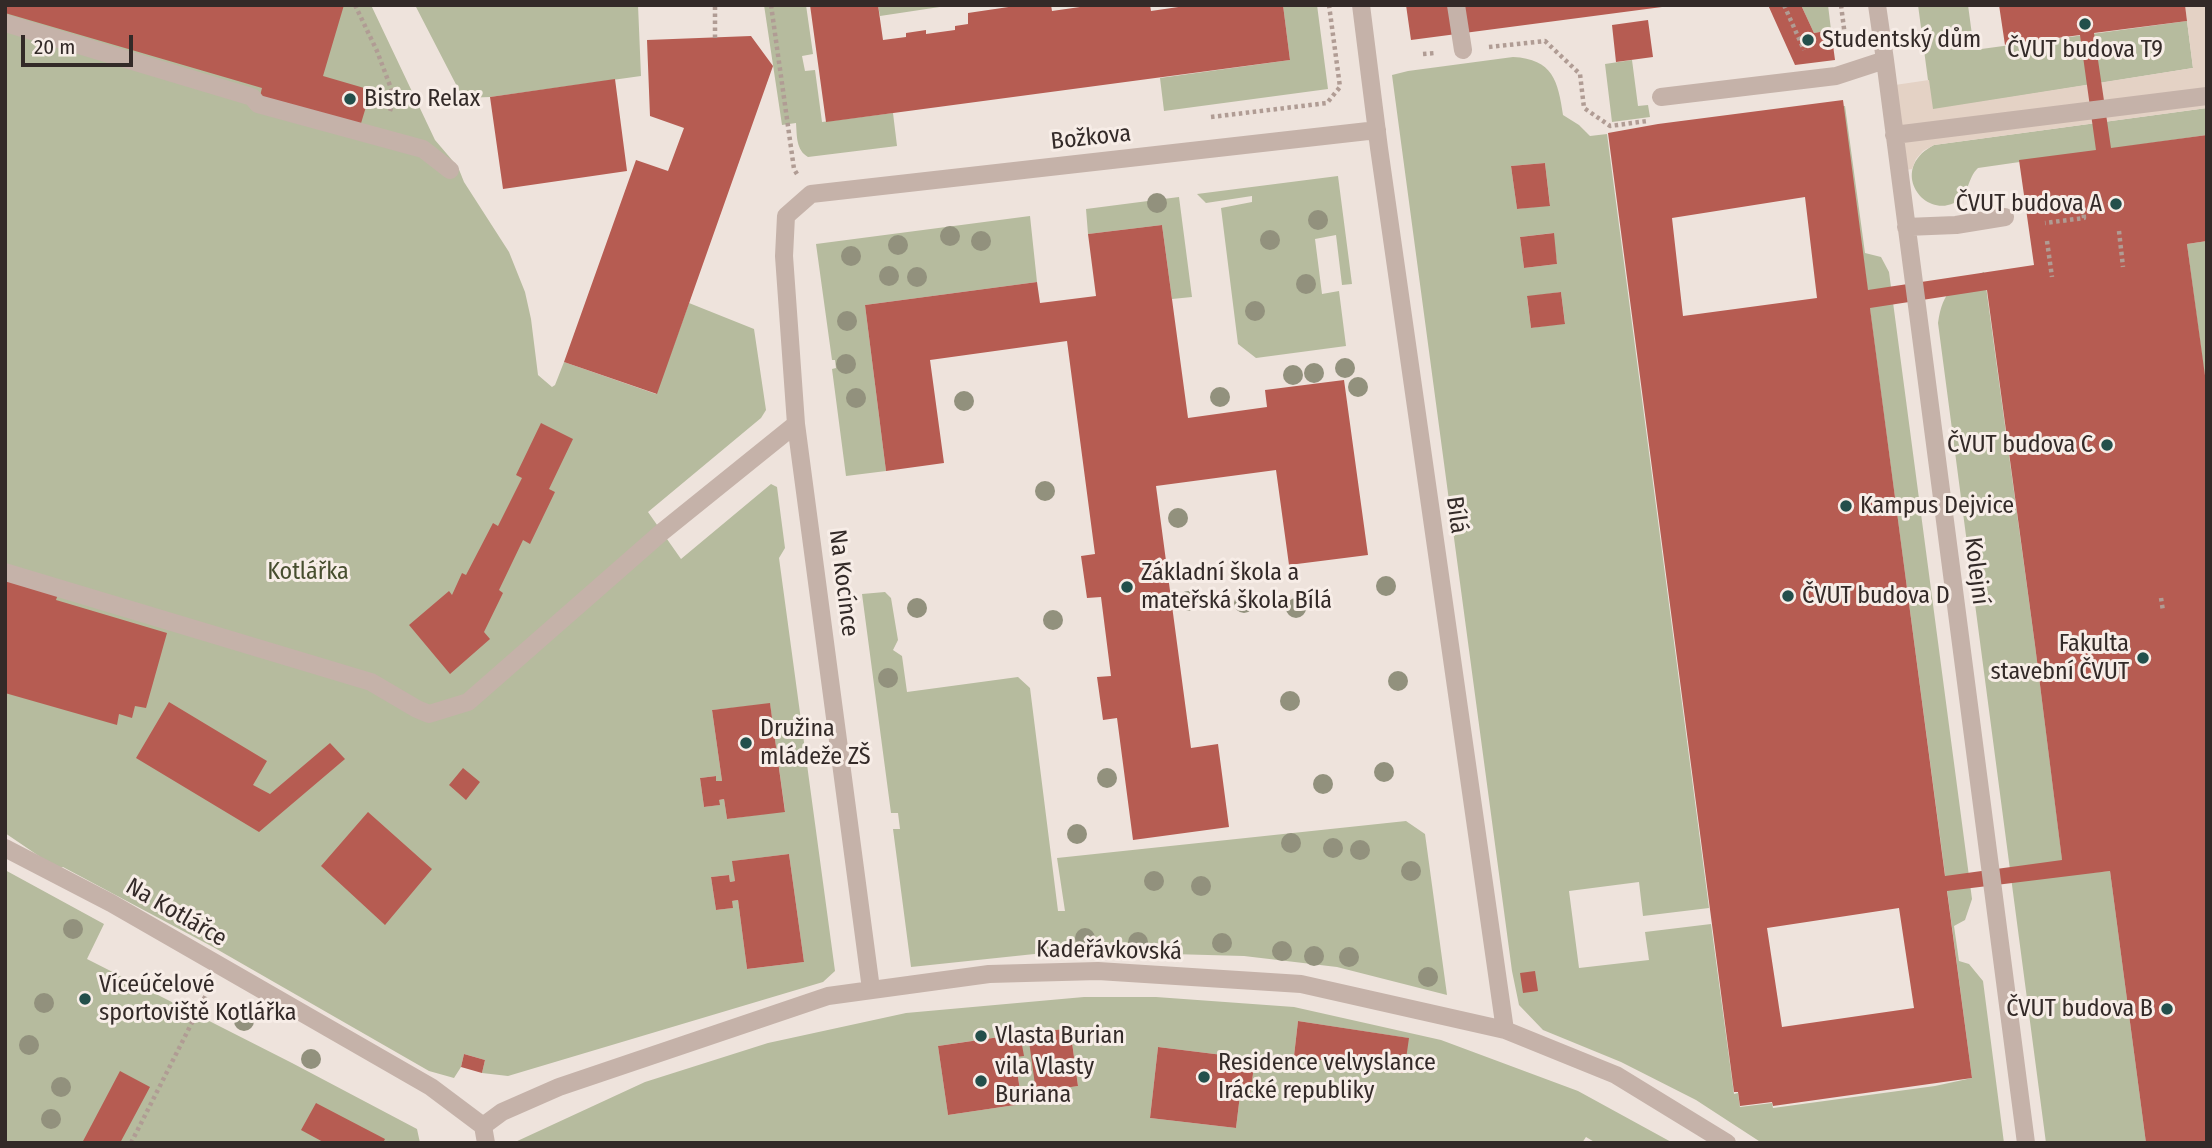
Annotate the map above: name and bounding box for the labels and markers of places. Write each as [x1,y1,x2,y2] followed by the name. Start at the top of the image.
[2077,16,2093,32] marker: ČVUT budova T9
[1822,26,1981,54] place label: Studentský dům
[1800,32,1816,48] marker: Studentský dům
[2007,36,2163,64] place label: ČVUT budova T9
[364,85,480,113] place label: Bistro Relax
[342,91,358,107] marker: Bistro Relax
[1956,190,2102,218] place label: ČVUT budova A
[2108,196,2124,212] marker: ČVUT budova A
[1947,431,2093,459] place label: ČVUT budova C
[2099,437,2115,453] marker: ČVUT budova C
[1860,492,2014,520] place label: Kampus Dejvice
[1838,498,1854,514] marker: Kampus Dejvice
[1141,559,1332,615] place label: Základní škola a mateřská škola Bílá
[1119,579,1135,595] marker: Základní škola a mateřská škola Bílá
[1802,582,1950,610] place label: ČVUT budova D
[1780,588,1796,604] marker: ČVUT budova D
[1990,630,2129,686] place label: Fakulta stavební ČVUT
[2135,650,2151,666] marker: Fakulta stavební ČVUT
[760,715,871,771] place label: Družina mládeže ZŠ
[738,735,754,751] marker: Družina mládeže ZŠ
[99,971,297,1027] place label: Víceúčelové sportoviště Kotlářka
[77,991,93,1007] marker: Víceúčelové sportoviště Kotlářka
[2006,995,2153,1023] place label: ČVUT budova B
[2159,1001,2175,1017] marker: ČVUT budova B
[995,1022,1125,1050] place label: Vlasta Burian
[973,1028,989,1044] marker: Vlasta Burian
[1218,1049,1436,1105] place label: Residence velvyslance Irácké republiky
[995,1053,1094,1109] place label: vila Vlasty Buriana
[1196,1069,1212,1085] marker: Residence velvyslance Irácké republiky
[973,1073,989,1089] marker: vila Vlasty Buriana

